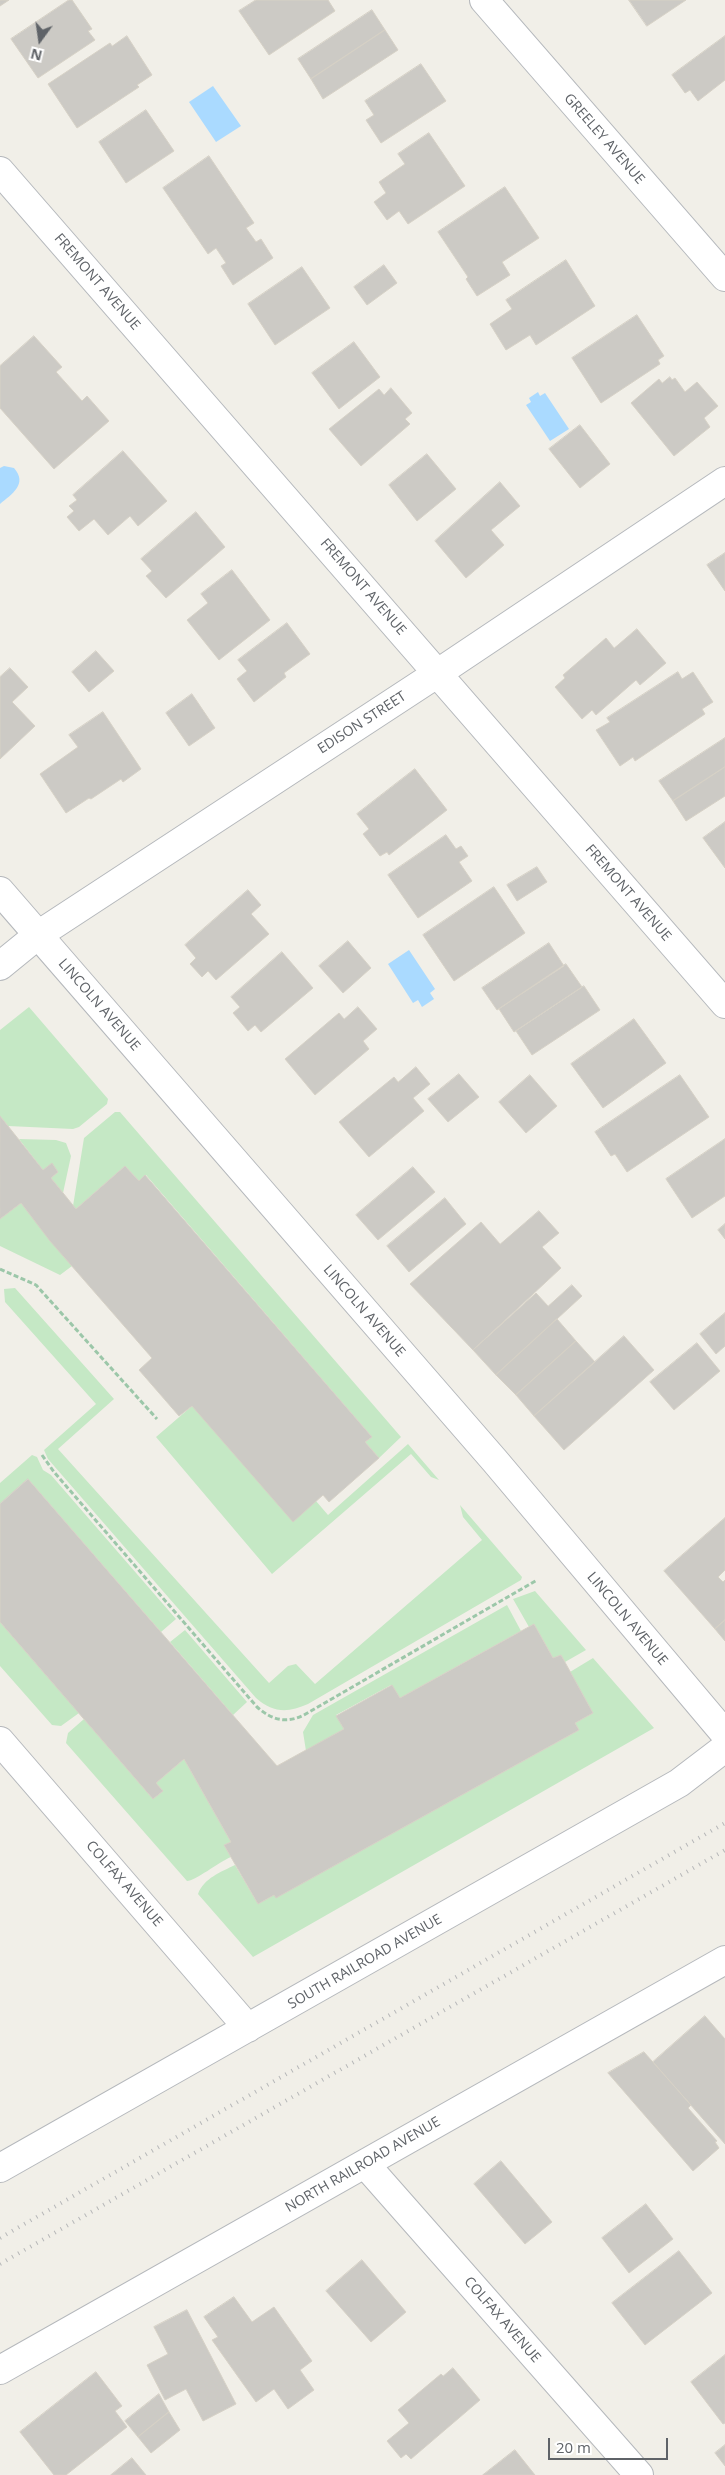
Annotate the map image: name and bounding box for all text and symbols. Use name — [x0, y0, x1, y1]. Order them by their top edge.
north arrow — [15, 15, 65, 65]
text: N — [28, 44, 44, 66]
street label: GREELEY AVENUE — [560, 90, 648, 188]
street label: FREMONT AVENUE — [50, 230, 144, 334]
street label: FREMONT AVENUE — [316, 535, 410, 639]
street label: EDISON STREET — [315, 688, 409, 758]
street label: FREMONT AVENUE — [581, 841, 675, 945]
street label: LINCOLN AVENUE — [54, 956, 144, 1054]
street label: LINCOLN AVENUE — [319, 1262, 409, 1360]
street label: LINCOLN AVENUE — [583, 1569, 671, 1669]
street label: COLFAX AVENUE — [82, 1838, 166, 1930]
street label: SOUTH RAILROAD AVENUE — [285, 1911, 445, 2013]
street label: NORTH RAILROAD AVENUE — [283, 2114, 443, 2216]
street label: COLFAX AVENUE — [460, 2274, 544, 2366]
scale bar — [550, 2428, 670, 2460]
text: 20 m — [556, 2437, 591, 2457]

